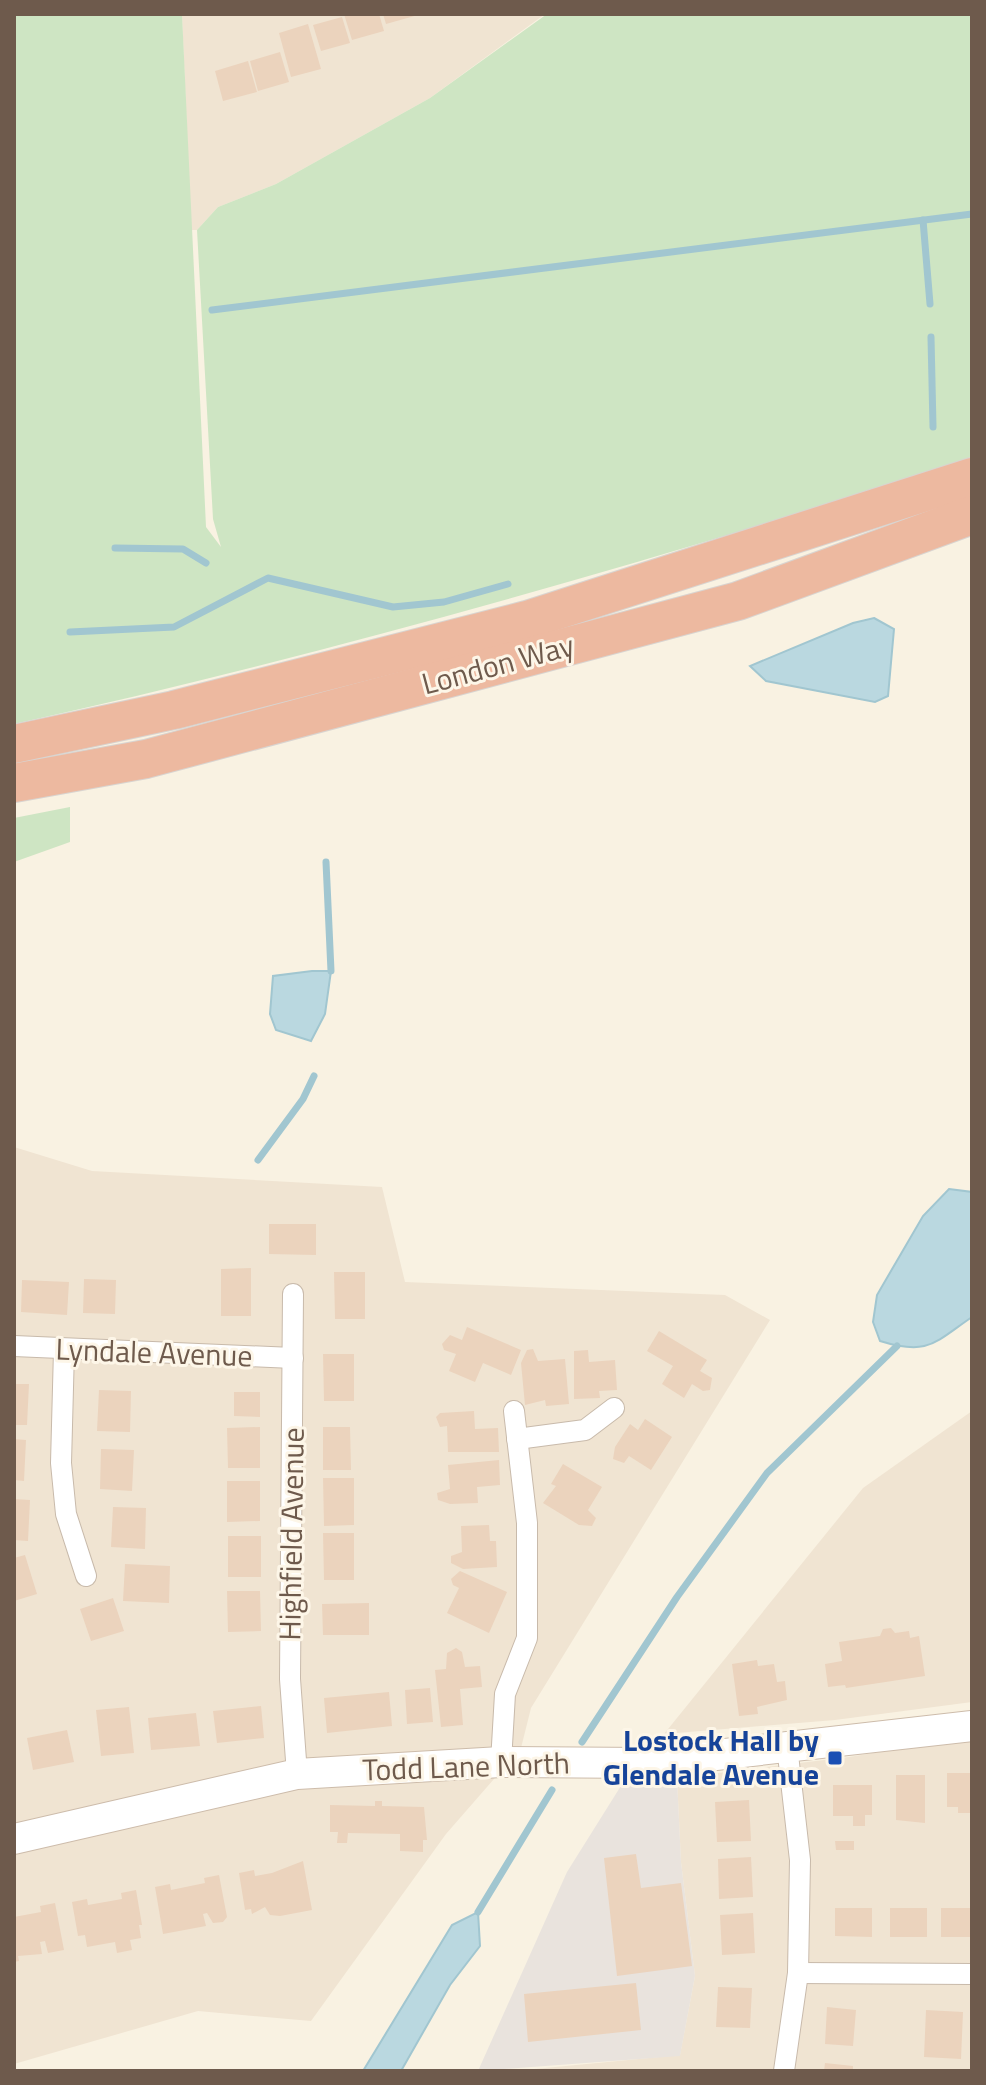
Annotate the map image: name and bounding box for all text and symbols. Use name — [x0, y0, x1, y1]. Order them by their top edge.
street label: London Way — [416, 622, 579, 706]
street label: Lyndale Avenue — [55, 1326, 253, 1378]
street label: Highfield Avenue — [266, 1427, 316, 1641]
place label: Lostock Hall by Glendale Avenue — [603, 1717, 819, 1797]
street label: Todd Lane North — [361, 1739, 570, 1793]
marker: Lostock Hall by Glendale Avenue — [826, 1749, 844, 1767]

